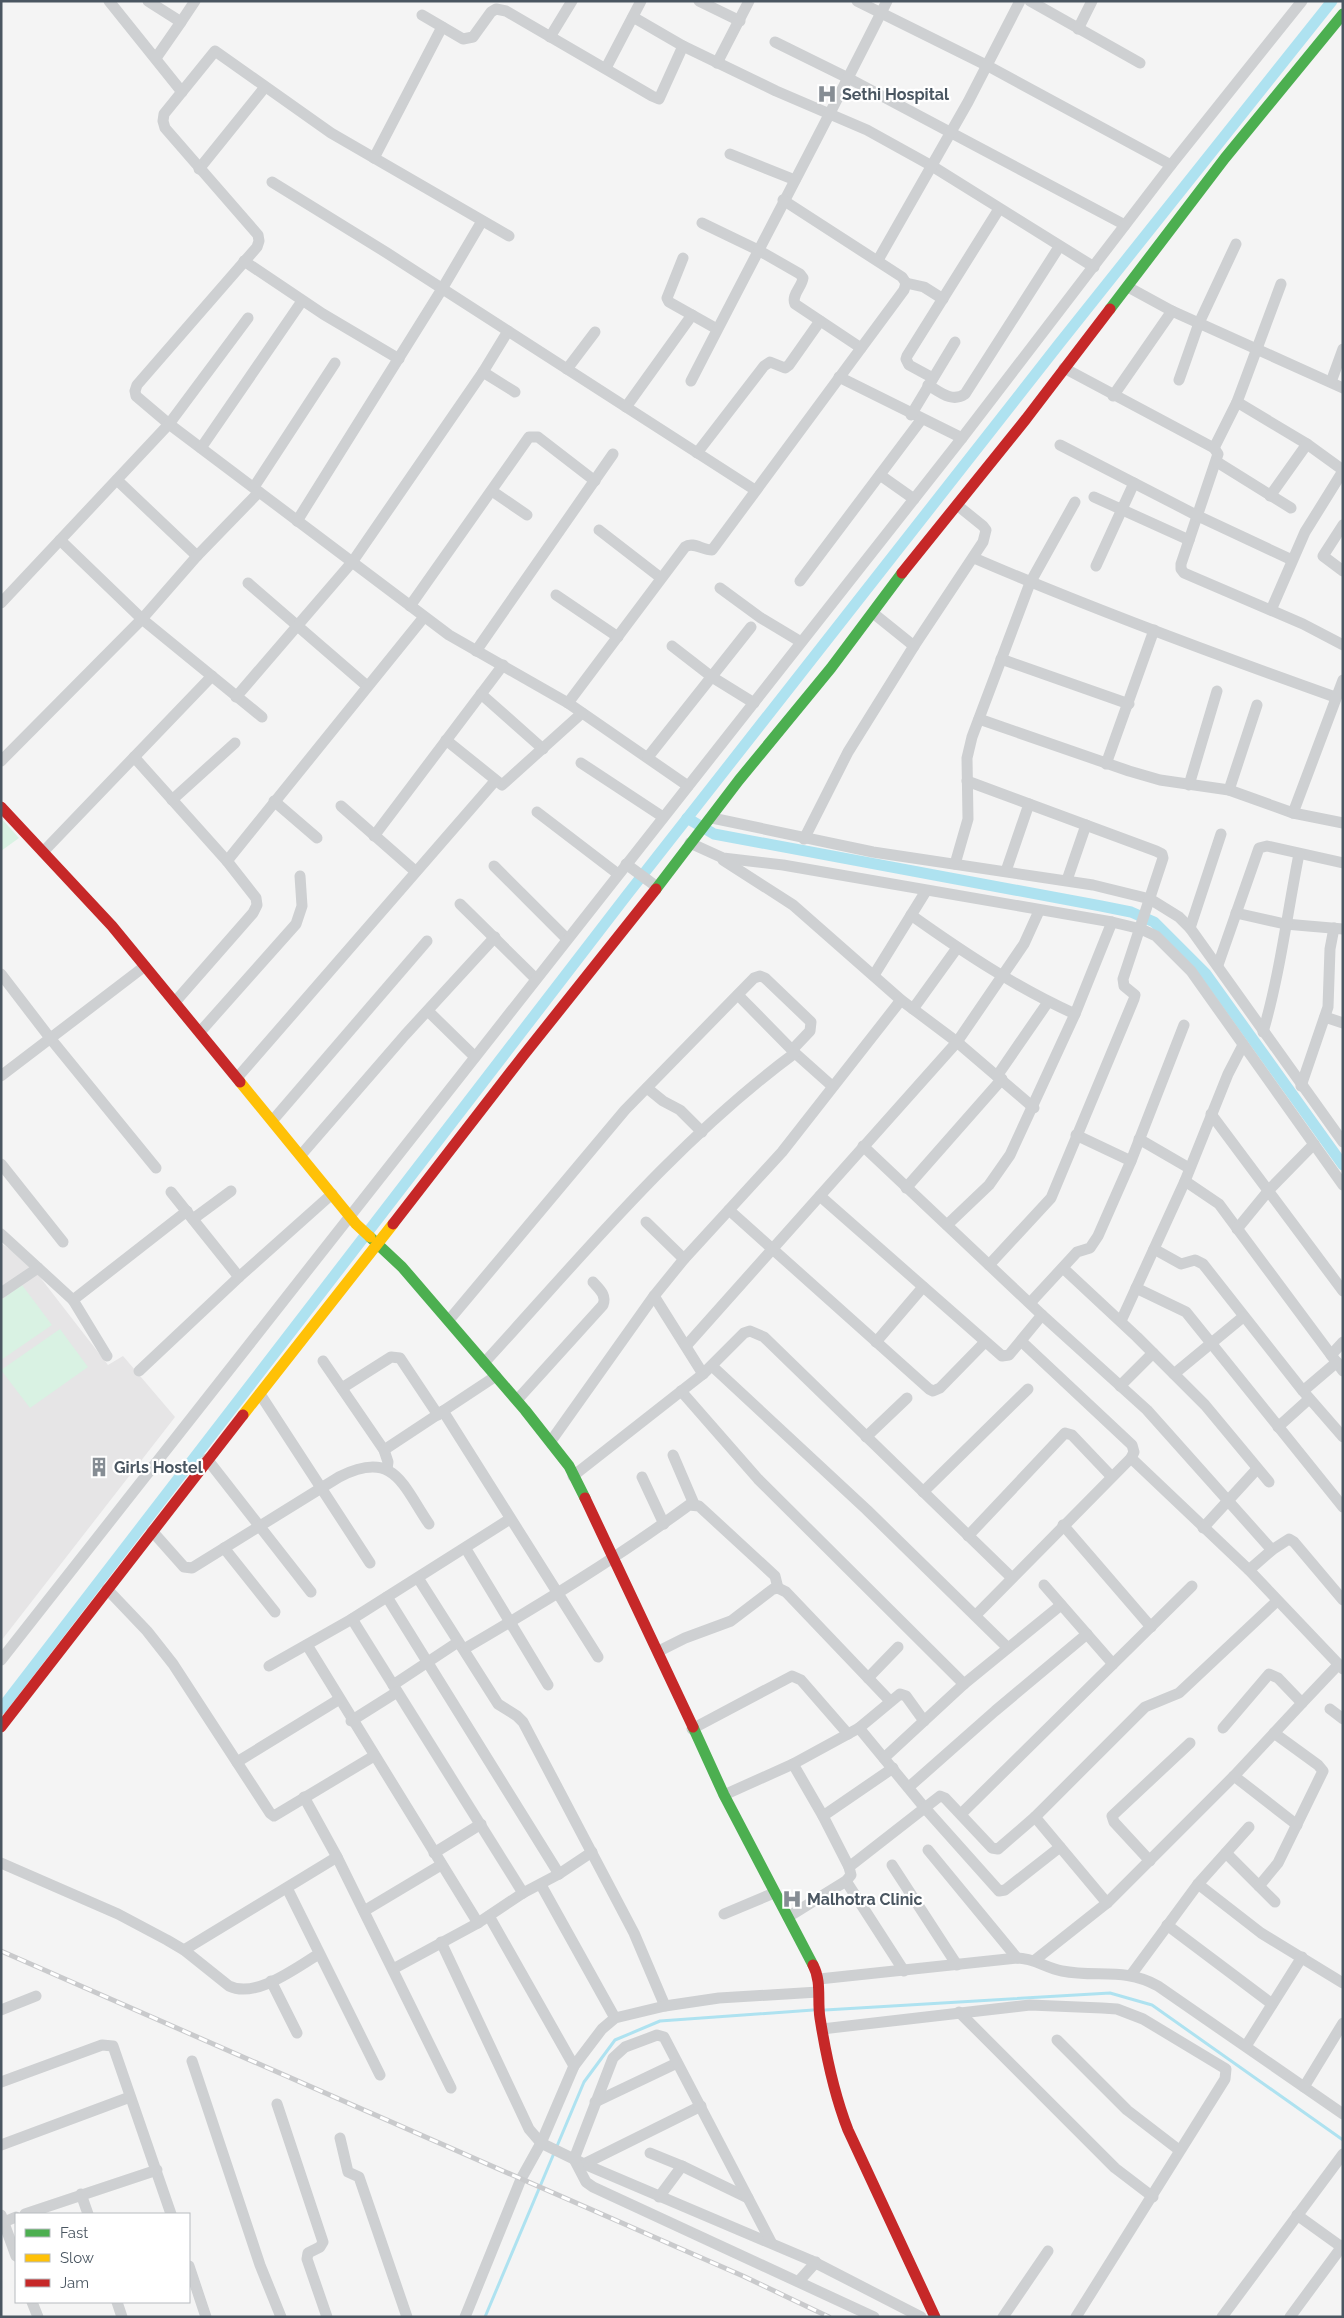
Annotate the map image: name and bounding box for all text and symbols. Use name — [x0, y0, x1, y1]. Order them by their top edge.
hospital icon: Sethi Hospital — [816, 83, 838, 105]
place label: Sethi Hospital — [842, 85, 950, 104]
building icon: Girls Hostel — [88, 1456, 110, 1478]
place label: Girls Hostel — [114, 1458, 204, 1477]
hospital icon: Malhotra Clinic — [781, 1888, 803, 1910]
place label: Malhotra Clinic — [807, 1890, 922, 1909]
legend — [15, 2213, 190, 2303]
text: Fast — [60, 2224, 88, 2242]
text: Slow — [60, 2249, 94, 2267]
text: Jam — [60, 2274, 89, 2292]

